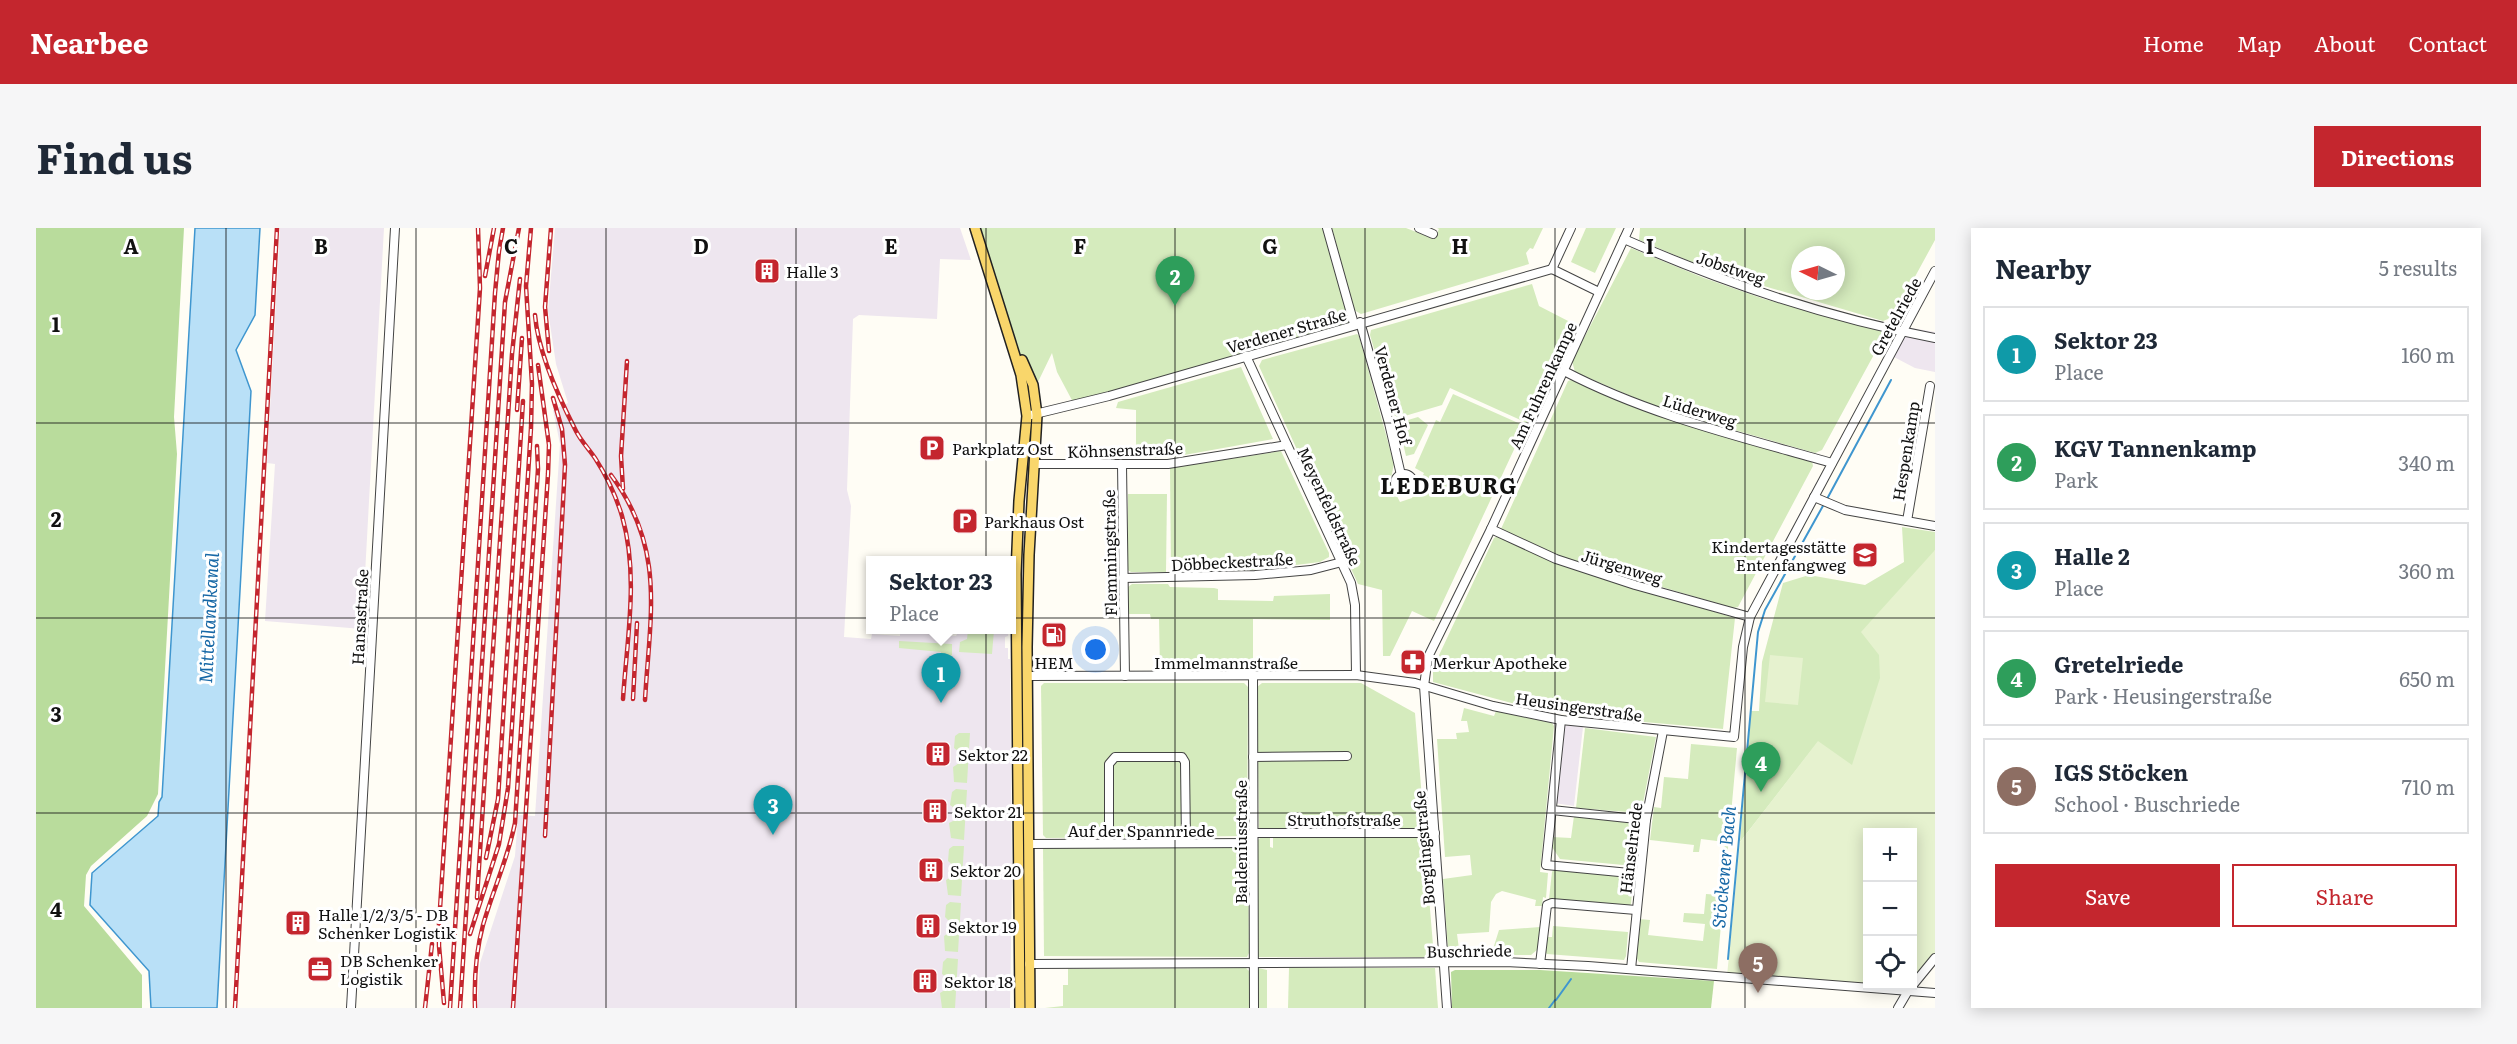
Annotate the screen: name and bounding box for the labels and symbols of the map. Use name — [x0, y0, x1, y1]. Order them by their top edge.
text: A — [123, 230, 139, 260]
text: B — [314, 230, 328, 260]
text: C — [504, 230, 518, 260]
text: D — [693, 230, 709, 260]
text: E — [884, 230, 898, 260]
text: F — [1074, 230, 1087, 260]
text: G — [1262, 230, 1278, 260]
text: H — [1452, 230, 1468, 260]
text: I — [1646, 230, 1654, 260]
street label: Jobstweg — [1694, 244, 1768, 290]
north arrow — [1791, 246, 1845, 300]
building icon: Halle 3 — [752, 256, 782, 286]
pin: 2 — [1156, 256, 1194, 306]
place label: Halle 3 — [786, 259, 839, 283]
street label: Gretelriede — [1864, 272, 1926, 360]
street label: Verdener Straße — [1223, 301, 1349, 359]
text: 1 — [52, 308, 60, 338]
street label: Am Fuhrenkampe — [1502, 317, 1582, 453]
street label: Verdener Hof — [1369, 343, 1419, 449]
street label: Lüderweg — [1660, 387, 1740, 433]
street label: Hespenkamp — [1885, 399, 1925, 503]
parking icon: Parkplatz Ost — [917, 433, 947, 463]
street label: Köhnsenstraße — [1067, 435, 1183, 463]
place label: Parkplatz Ost — [952, 436, 1054, 460]
street label: Meyenfeldstraße — [1292, 442, 1368, 570]
district label: LEDEBURG — [1380, 468, 1518, 501]
street label: Flemmingstraße — [1096, 489, 1122, 617]
text: 2 — [51, 503, 62, 533]
parking icon: Parkhaus Ost — [950, 506, 980, 536]
place label: Parkhaus Ost — [984, 509, 1085, 533]
place label: Kindertagesstätte Entenfangweg — [1711, 534, 1846, 576]
school or university icon: Kindertagesstätte Entenfangweg — [1850, 540, 1880, 570]
street label: Jürgenweg — [1578, 542, 1666, 590]
street label: Döbbeckestraße — [1170, 546, 1294, 576]
water label: Mittellandkanal — [191, 551, 225, 684]
street label: Hansastraße — [344, 568, 374, 666]
fuel station icon: HEM — [1039, 620, 1069, 650]
your location — [1081, 635, 1110, 664]
pharmacy icon: Merkur Apotheke — [1398, 647, 1428, 677]
place label: HEM — [1034, 650, 1074, 674]
street label: Immelmannstraße — [1154, 650, 1298, 674]
place label: Merkur Apotheke — [1432, 650, 1567, 674]
pin: 1 — [922, 654, 960, 703]
street label: Heusingerstraße — [1514, 685, 1644, 727]
text: 3 — [50, 698, 62, 728]
building icon: Sektor 22 — [923, 739, 953, 769]
place label: Sektor 22 — [958, 742, 1028, 766]
pin: 4 — [1742, 742, 1780, 792]
street label: Baldeniusstraße — [1228, 780, 1252, 904]
pin: 3 — [754, 786, 792, 835]
street label: Borglingstraße — [1406, 790, 1440, 906]
building icon: Sektor 21 — [920, 796, 950, 826]
place label: Sektor 21 — [954, 799, 1023, 823]
street label: Hänselriede — [1612, 801, 1648, 895]
water label: Stöckener Bach — [1704, 804, 1742, 929]
street label: Struthofstraße — [1287, 807, 1401, 831]
street label: Auf der Spannriede — [1067, 818, 1215, 842]
building icon: Sektor 20 — [916, 855, 946, 885]
place label: Sektor 20 — [950, 858, 1021, 882]
text: 4 — [50, 893, 62, 923]
place label: Halle 1/2/3/5 - DB Schenker Logistik — [318, 902, 456, 944]
building icon: Halle 1/2/3/5 - DB Schenker Logistik — [283, 908, 313, 938]
building icon: Sektor 19 — [913, 911, 943, 941]
place label: Sektor 19 — [948, 914, 1017, 938]
street label: Buschriede — [1426, 937, 1512, 963]
pin: 5 — [1738, 944, 1778, 993]
place label: DB Schenker Logistik — [340, 948, 438, 990]
office icon: DB Schenker Logistik — [305, 954, 335, 984]
building icon: Sektor 18 — [910, 966, 940, 996]
place label: Sektor 18 — [944, 969, 1013, 993]

